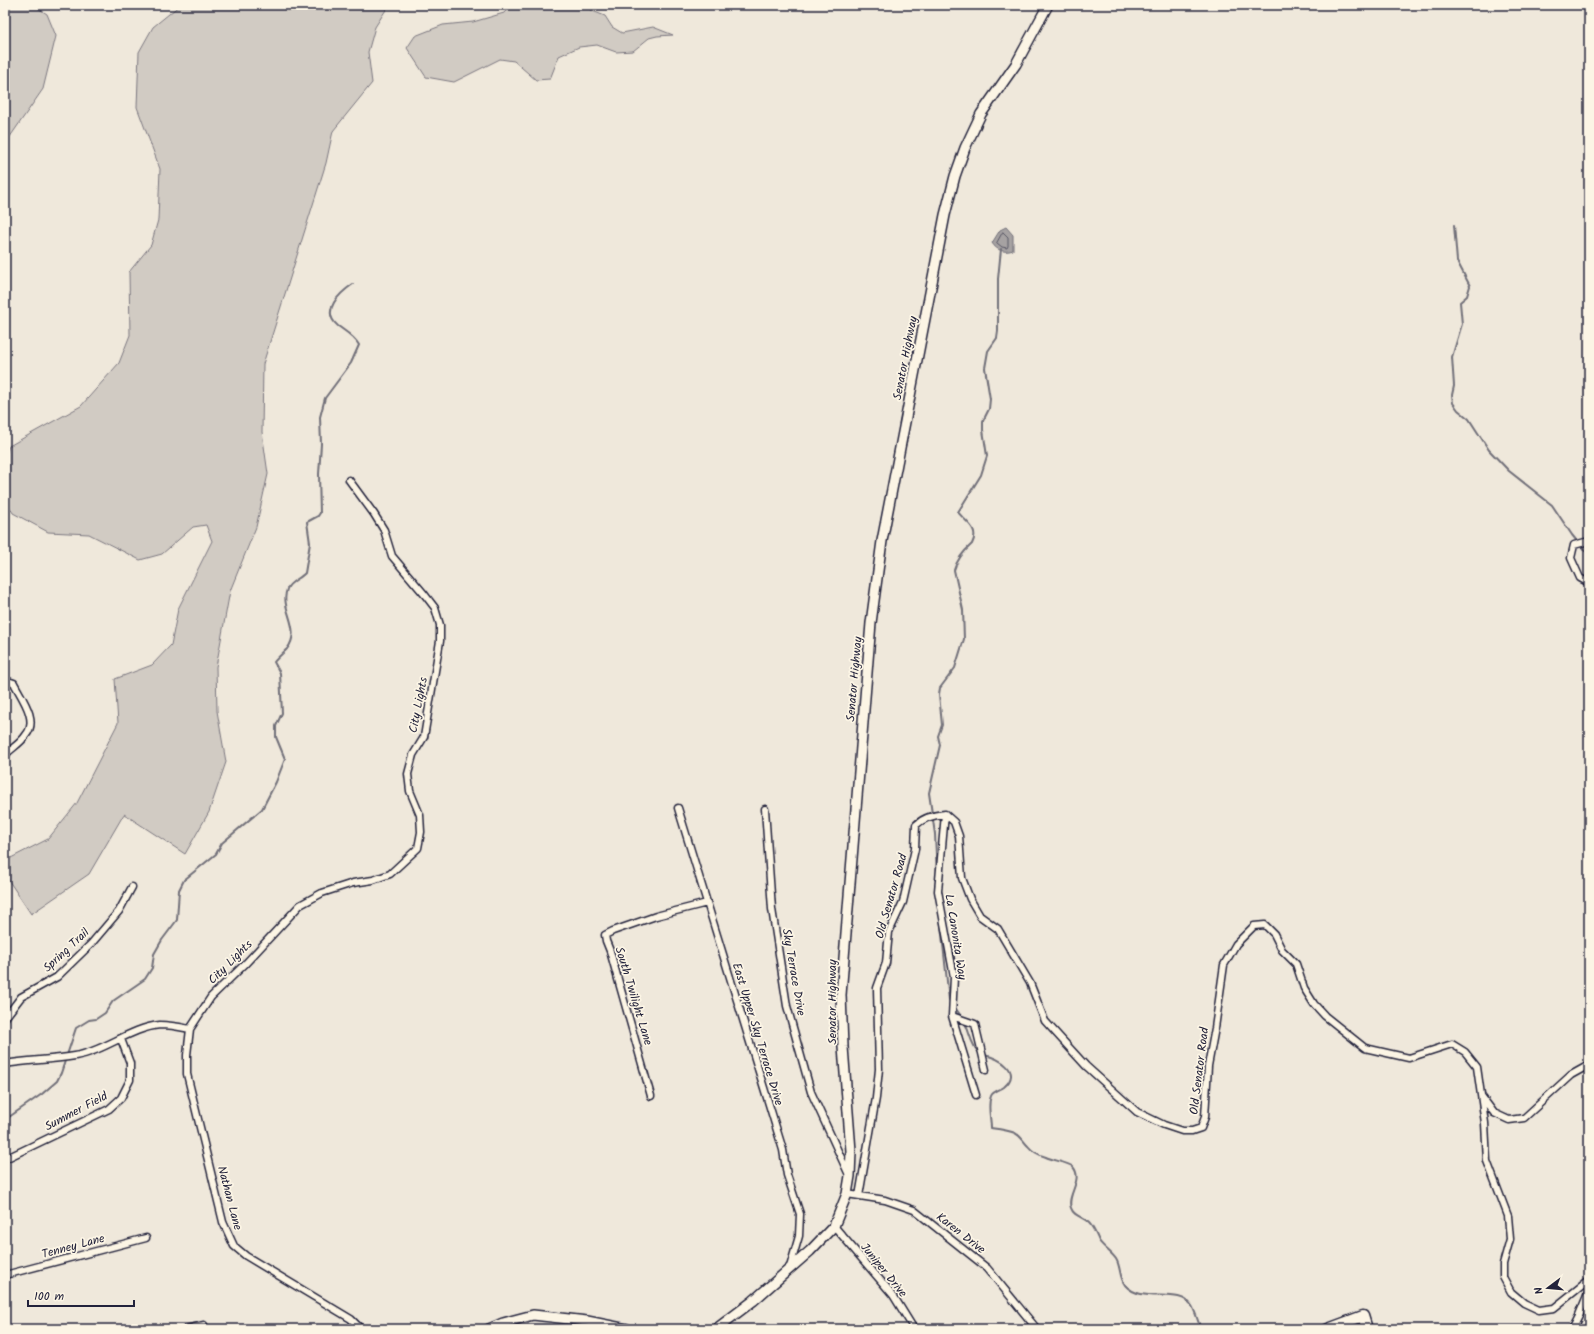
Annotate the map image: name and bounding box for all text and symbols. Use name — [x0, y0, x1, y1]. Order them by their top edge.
street label: Senator Highway — [888, 314, 923, 402]
street label: Senator Highway — [841, 636, 868, 722]
street label: City Lights — [404, 676, 433, 735]
street label: Old Senator Road — [870, 850, 913, 941]
street label: La Canonita Way — [939, 893, 972, 982]
street label: Spring Trail — [39, 924, 94, 977]
street label: Sky Terrace Drive — [776, 927, 811, 1018]
street label: City Lights — [204, 936, 257, 989]
street label: South Twilight Lane — [609, 945, 658, 1048]
street label: Senator Highway — [823, 959, 842, 1045]
street label: East Upper Sky Terrace Drive — [727, 960, 788, 1108]
street label: Old Senator Road — [1185, 1025, 1214, 1116]
street label: Summer Field — [41, 1086, 112, 1136]
street label: Nathan Lane — [212, 1164, 247, 1233]
street label: Karen Drive — [932, 1208, 990, 1259]
street label: Tenney Lane — [40, 1229, 107, 1264]
street label: Juniper Drive — [856, 1239, 912, 1302]
north arrow — [1528, 1268, 1568, 1308]
scale bar — [28, 1282, 134, 1308]
text: N — [1530, 1285, 1549, 1296]
text: 100 m — [34, 1287, 65, 1306]

